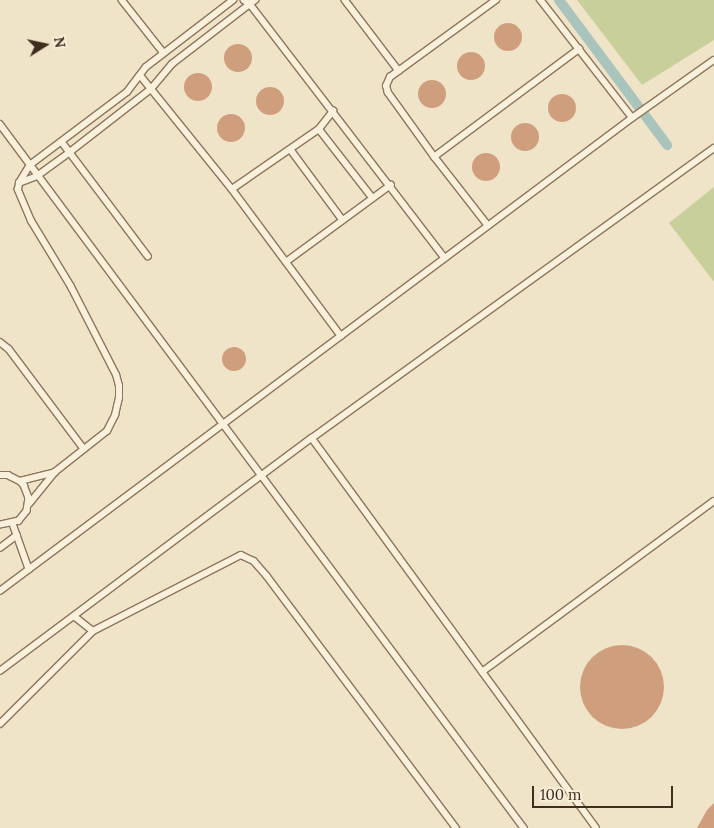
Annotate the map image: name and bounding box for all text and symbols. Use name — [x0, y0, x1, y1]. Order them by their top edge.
north arrow — [20, 20, 70, 70]
text: N — [50, 35, 70, 49]
scale bar — [534, 776, 675, 808]
text: 100 m — [540, 785, 581, 804]

